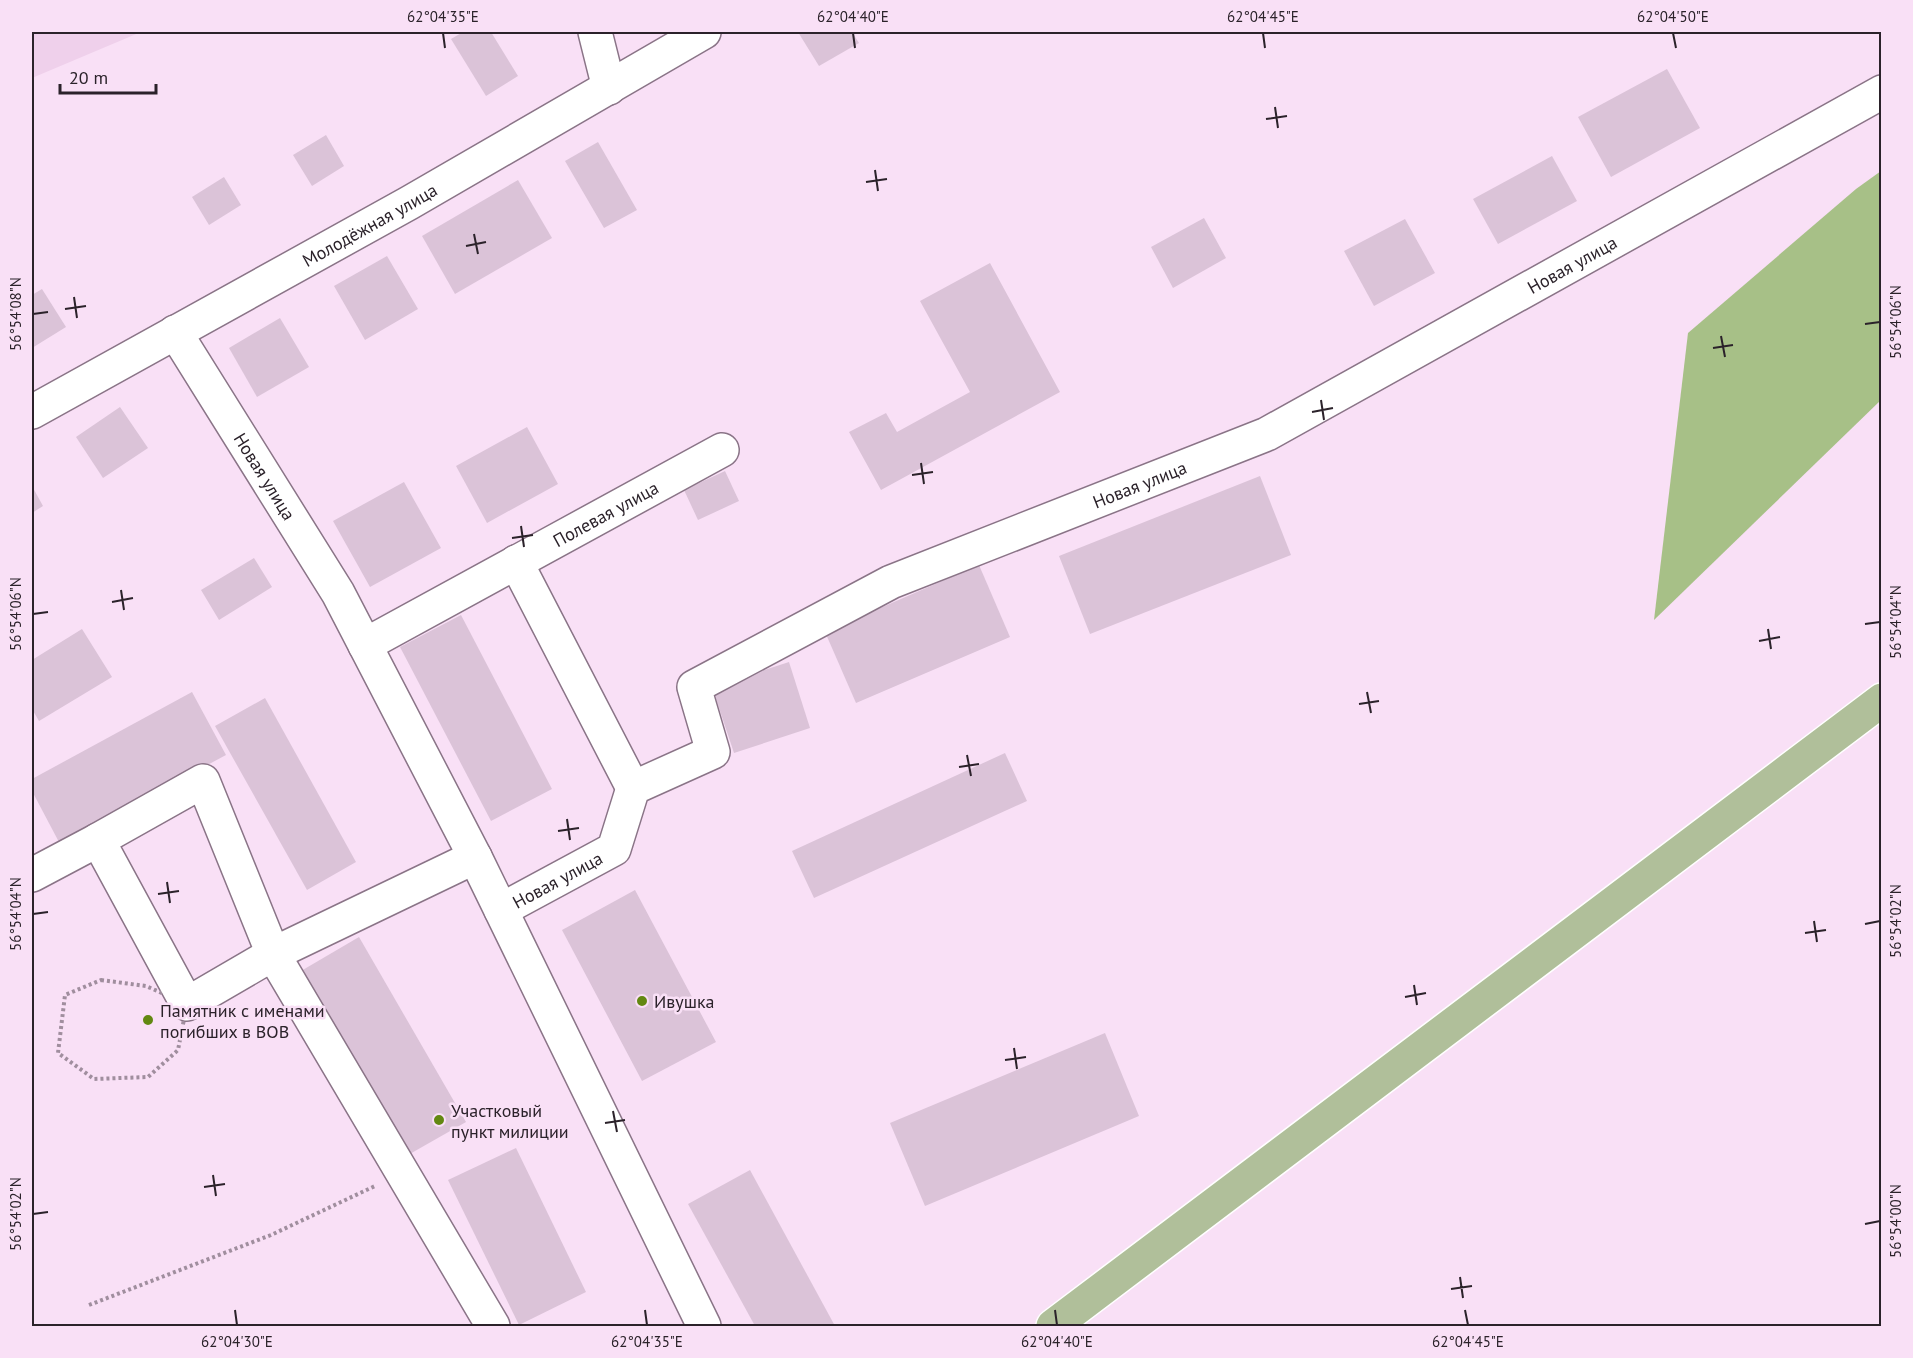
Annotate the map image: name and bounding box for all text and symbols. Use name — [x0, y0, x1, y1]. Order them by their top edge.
text: 62°04'35"E — [407, 7, 479, 26]
text: 62°04'40"E — [817, 7, 889, 26]
text: 62°04'45"E — [1227, 7, 1299, 26]
text: 62°04'50"E — [1637, 7, 1709, 26]
scale bar — [60, 57, 156, 95]
text: 20 m — [69, 66, 108, 89]
street label: Молодёжная улица — [298, 178, 441, 272]
street label: Новая улица — [1523, 230, 1621, 299]
text: 56°54'08"N — [6, 277, 25, 351]
text: 56°54'06"N — [1886, 285, 1905, 359]
street label: Новая улица — [229, 428, 301, 524]
street label: Новая улица — [1089, 455, 1190, 513]
street label: Полевая улица — [549, 476, 662, 552]
text: 56°54'06"N — [6, 577, 25, 651]
text: 56°54'04"N — [1886, 585, 1905, 659]
street label: Новая улица — [508, 846, 606, 913]
text: 56°54'04"N — [6, 877, 25, 951]
text: 56°54'02"N — [1886, 884, 1905, 958]
place label: Ивушка — [654, 990, 714, 1013]
marker: Ивушка — [635, 994, 649, 1008]
place label: Памятник с именами погибших в ВОВ — [160, 999, 325, 1043]
marker: Памятник с именами погибших в ВОВ — [141, 1013, 155, 1027]
place label: Участковый пункт милиции — [451, 1099, 569, 1143]
marker: Участковый пункт милиции — [432, 1113, 446, 1127]
text: 56°54'02"N — [6, 1177, 25, 1251]
text: 56°54'00"N — [1886, 1184, 1905, 1258]
text: 62°04'30"E — [201, 1332, 273, 1351]
text: 62°04'35"E — [611, 1332, 683, 1351]
text: 62°04'40"E — [1021, 1332, 1093, 1351]
text: 62°04'45"E — [1432, 1332, 1504, 1351]

